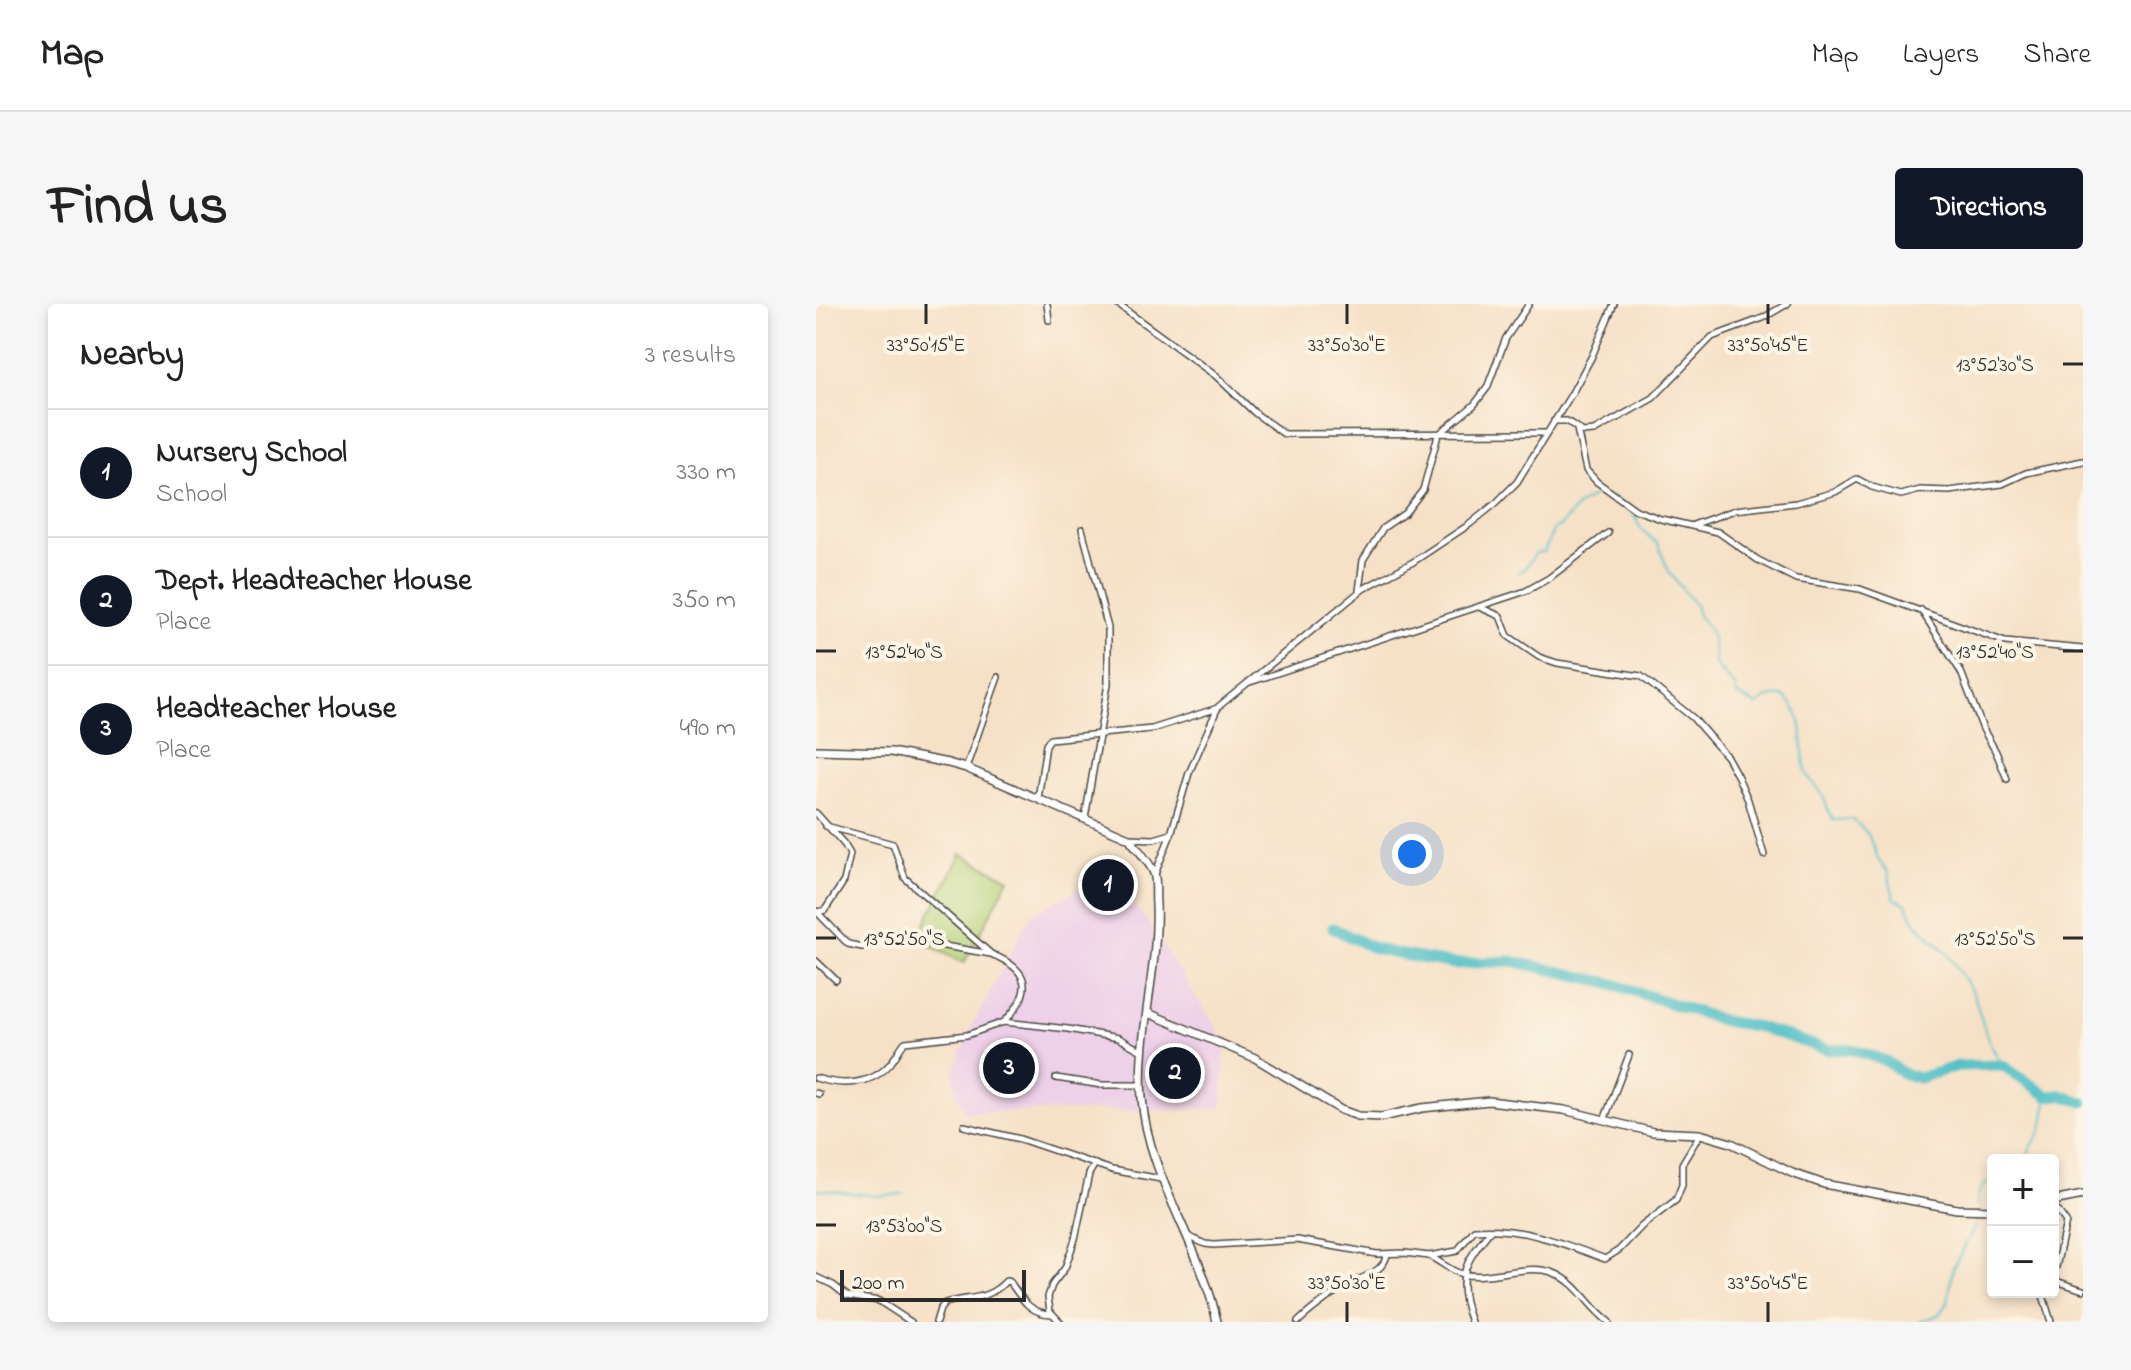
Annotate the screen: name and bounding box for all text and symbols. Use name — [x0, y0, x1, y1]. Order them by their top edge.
text: Map — [40, 27, 104, 83]
text: Map — [1811, 35, 1859, 76]
text: Layers — [1903, 35, 1979, 76]
text: Share — [2023, 35, 2091, 76]
text: Find us — [48, 168, 228, 249]
button: Directions — [1895, 168, 2083, 249]
text: Nearby — [80, 331, 184, 381]
text: 33°50'15"E — [887, 332, 965, 361]
text: 33°50'30"E — [1308, 332, 1386, 361]
text: 33°50'45"E — [1728, 332, 1808, 361]
text: 3 results — [645, 337, 736, 375]
text: 13°52'30"S — [1956, 352, 2034, 381]
text: Nursery School — [156, 432, 347, 476]
text: 1 — [102, 454, 110, 492]
text: 330 m — [677, 454, 736, 492]
text: School — [156, 476, 227, 514]
text: Dept. Headteacher House — [156, 560, 472, 604]
text: 2 — [100, 582, 112, 620]
text: 350 m — [672, 582, 736, 620]
text: Place — [156, 604, 211, 642]
text: 13°52'40"S — [865, 639, 943, 668]
text: 13°52'40"S — [1956, 639, 2034, 668]
text: Headteacher House — [156, 688, 396, 732]
text: 3 — [101, 710, 111, 748]
text: 490 m — [680, 710, 736, 748]
text: Place — [156, 732, 211, 770]
your location — [1392, 834, 1432, 874]
pin: 1 — [1082, 855, 1134, 915]
text: 13°52'50"S — [863, 926, 945, 955]
text: 13°52'50"S — [1954, 926, 2036, 955]
pin: 3 — [983, 1038, 1035, 1098]
pin: 2 — [1149, 1043, 1201, 1103]
map controls — [1987, 1154, 2059, 1298]
button: + — [1987, 1154, 2059, 1226]
text: 13°53'00"S — [866, 1213, 942, 1242]
button: − — [1987, 1226, 2059, 1298]
scale bar — [840, 1266, 1026, 1302]
text: 200 m — [852, 1268, 905, 1300]
text: 33°50'30"E — [1308, 1270, 1386, 1299]
text: 33°50'45"E — [1728, 1270, 1808, 1299]

